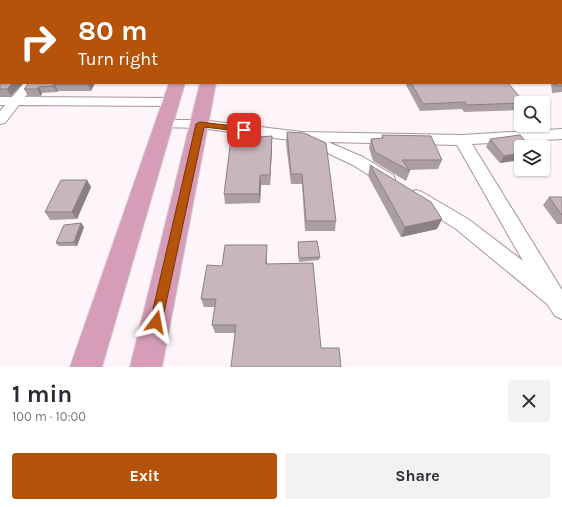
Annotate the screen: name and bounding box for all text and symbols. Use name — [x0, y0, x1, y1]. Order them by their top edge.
text: 80 m — [78, 14, 147, 47]
icon: right — [12, 16, 64, 68]
text: Turn right — [78, 48, 158, 70]
map controls — [514, 96, 550, 176]
button: search — [514, 96, 550, 132]
pin — [227, 113, 261, 147]
icon: arrive — [233, 119, 255, 141]
button: layers — [514, 140, 550, 176]
position arrow — [135, 301, 177, 343]
text: 1 min — [12, 380, 72, 408]
button: close — [508, 380, 550, 422]
text: 100 m · 10:00 — [12, 409, 86, 424]
button: Exit — [12, 453, 277, 499]
button: Share — [285, 453, 550, 499]

